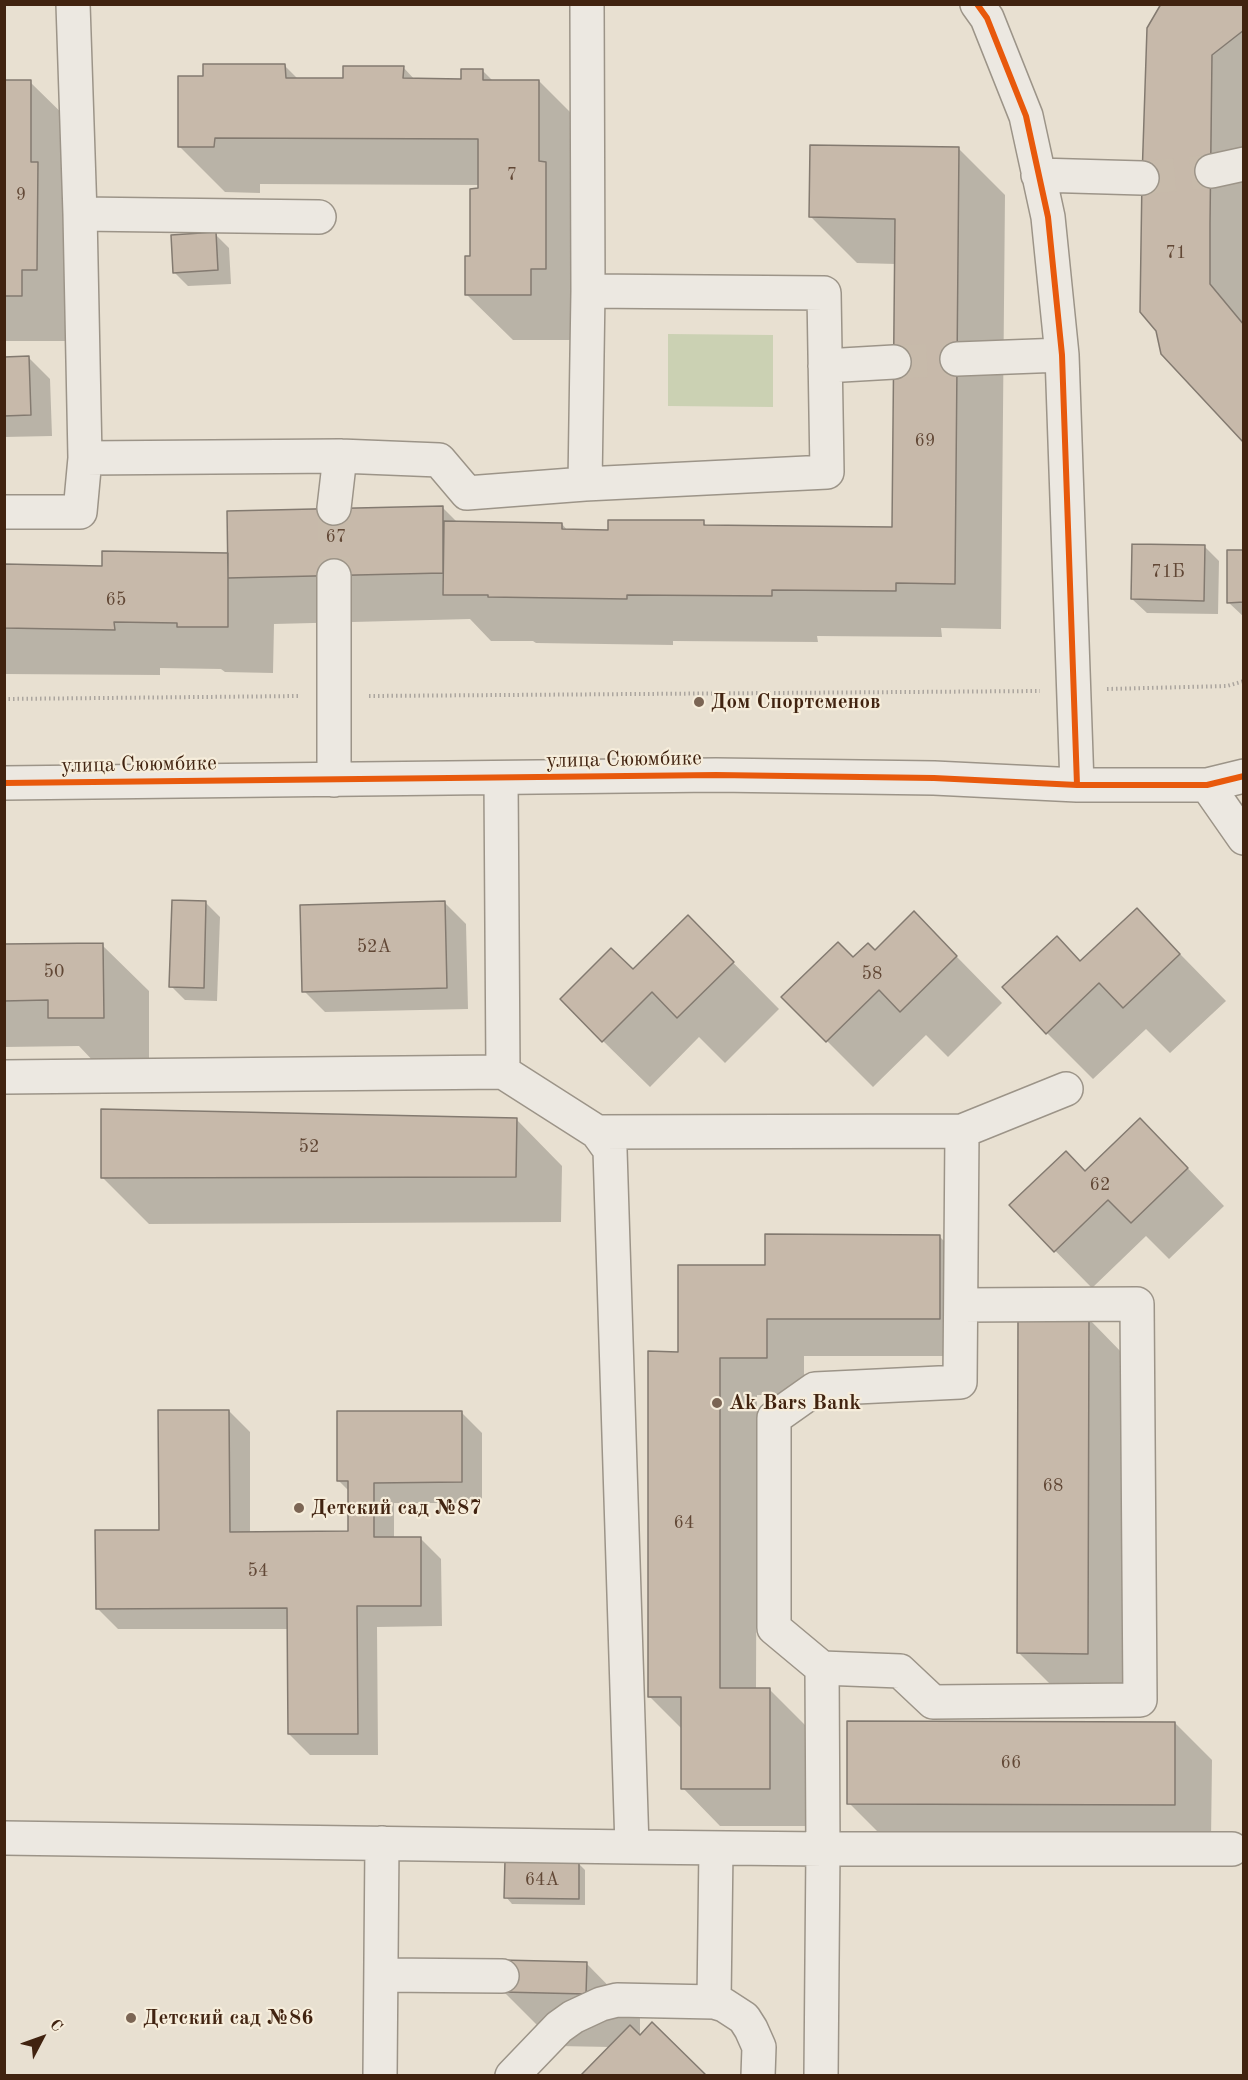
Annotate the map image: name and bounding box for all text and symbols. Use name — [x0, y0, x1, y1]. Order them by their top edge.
house number: 7 — [507, 164, 517, 186]
house number: 9 — [16, 184, 26, 206]
house number: 71 — [1166, 242, 1186, 264]
house number: 69 — [915, 430, 935, 452]
house number: 67 — [326, 526, 346, 548]
house number: 71Б — [1151, 561, 1185, 583]
house number: 65 — [106, 589, 126, 611]
place label: Дом Спортсменов — [711, 689, 881, 715]
marker: Дом Спортсменов — [692, 695, 706, 709]
street label: улица Сююмбике — [546, 746, 702, 774]
street label: улица Сююмбике — [61, 751, 217, 779]
house number: 52А — [357, 936, 391, 958]
house number: 50 — [44, 961, 64, 983]
house number: 58 — [862, 963, 882, 985]
house number: 52 — [299, 1136, 319, 1158]
house number: 62 — [1090, 1174, 1110, 1196]
place label: Ak Bars Bank — [729, 1390, 861, 1416]
marker: Ak Bars Bank — [710, 1396, 724, 1410]
house number: 68 — [1043, 1475, 1063, 1497]
place label: Детский сад №87 — [311, 1495, 481, 1521]
marker: Детский сад №87 — [292, 1501, 306, 1515]
house number: 64 — [674, 1512, 694, 1534]
house number: 54 — [248, 1560, 268, 1582]
house number: 66 — [1001, 1752, 1021, 1774]
house number: 64А — [525, 1869, 559, 1891]
place label: Детский сад №86 — [143, 2005, 313, 2031]
north arrow — [12, 2008, 72, 2068]
marker: Детский сад №86 — [124, 2011, 138, 2025]
text: С — [46, 2017, 65, 2035]

